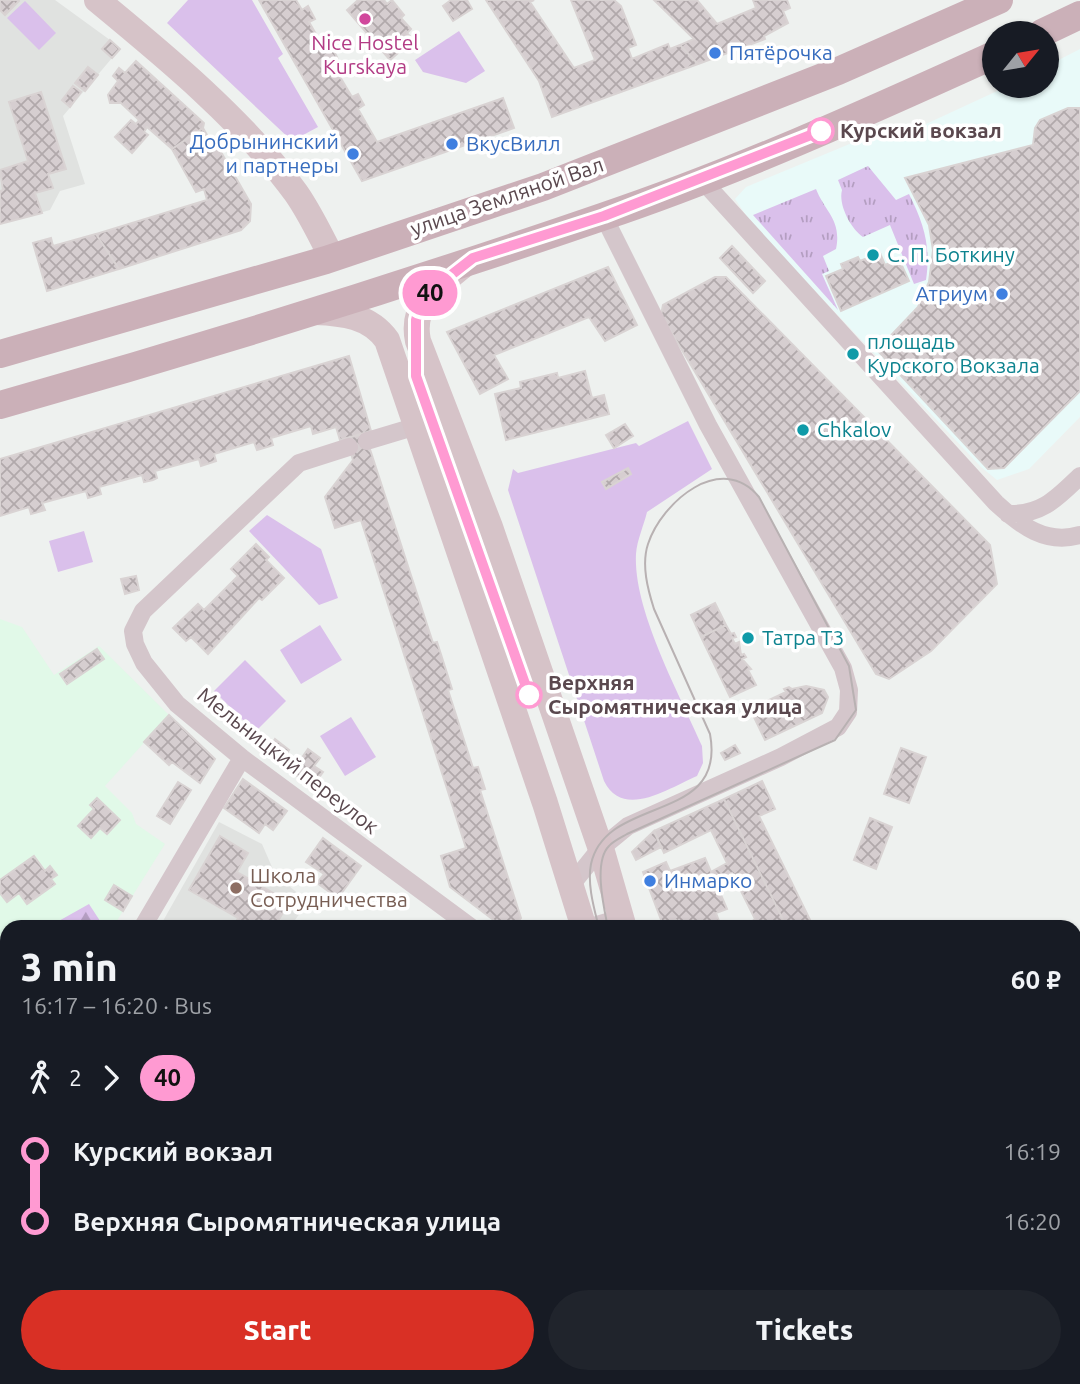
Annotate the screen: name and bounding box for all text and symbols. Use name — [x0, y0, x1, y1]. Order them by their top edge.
marker: Nice Hostel Kurskaya — [357, 11, 373, 27]
north arrow — [982, 21, 1059, 98]
map controls — [982, 21, 1059, 98]
place label: Nice Hostel Kurskaya — [311, 30, 419, 78]
place label: Пятёрочка — [729, 40, 833, 64]
marker: Пятёрочка — [707, 45, 723, 61]
marker: Курский вокзал — [808, 118, 834, 144]
place label: Курский вокзал — [840, 118, 1002, 142]
place label: Добрынинский и партнеры — [189, 129, 339, 177]
place label: ВкусВилл — [466, 131, 560, 155]
marker: ВкусВилл — [444, 136, 460, 152]
marker: Добрынинский и партнеры — [345, 146, 361, 162]
street label: улица Земляной Вал — [407, 152, 606, 240]
place label: С. П. Боткину — [887, 242, 1015, 266]
marker: С. П. Боткину — [865, 247, 881, 263]
line badge: 40 — [398, 270, 462, 316]
text: 40 — [416, 279, 444, 306]
place label: Атриум — [915, 281, 988, 305]
marker: Атриум — [994, 286, 1010, 302]
place label: площадь Курского Вокзала — [867, 329, 1040, 377]
marker: площадь Курского Вокзала — [845, 346, 861, 362]
place label: Chkalov — [817, 417, 891, 441]
marker: Chkalov — [795, 422, 811, 438]
place label: Татра T3 — [762, 625, 844, 649]
marker: Татра T3 — [740, 630, 756, 646]
place label: Верхняя Сыромятническая улица — [548, 670, 802, 718]
street label: Мельницкий переулок — [193, 682, 384, 838]
marker: Верхняя Сыромятническая улица — [516, 682, 542, 708]
place label: Школа Сотрудничества — [250, 863, 408, 911]
place label: Инмарко — [664, 868, 752, 892]
marker: Инмарко — [642, 873, 658, 889]
marker: Школа Сотрудничества — [228, 880, 244, 896]
text: 3 min — [21, 946, 118, 988]
text: 60 ₽ — [1011, 965, 1061, 994]
text: 16:17 – 16:20 · Bus — [21, 993, 212, 1018]
icon: walk — [21, 1059, 59, 1097]
icon: forward — [92, 1059, 130, 1097]
text: 40 — [154, 1064, 181, 1091]
text: 2 — [69, 1065, 82, 1090]
text: Курский вокзал — [73, 1137, 273, 1166]
text: 16:19 — [1003, 1139, 1061, 1164]
text: Верхняя Сыромятническая улица — [73, 1207, 501, 1236]
text: 16:20 — [1003, 1209, 1061, 1234]
button: Start — [21, 1290, 534, 1370]
button: Tickets — [548, 1290, 1061, 1370]

